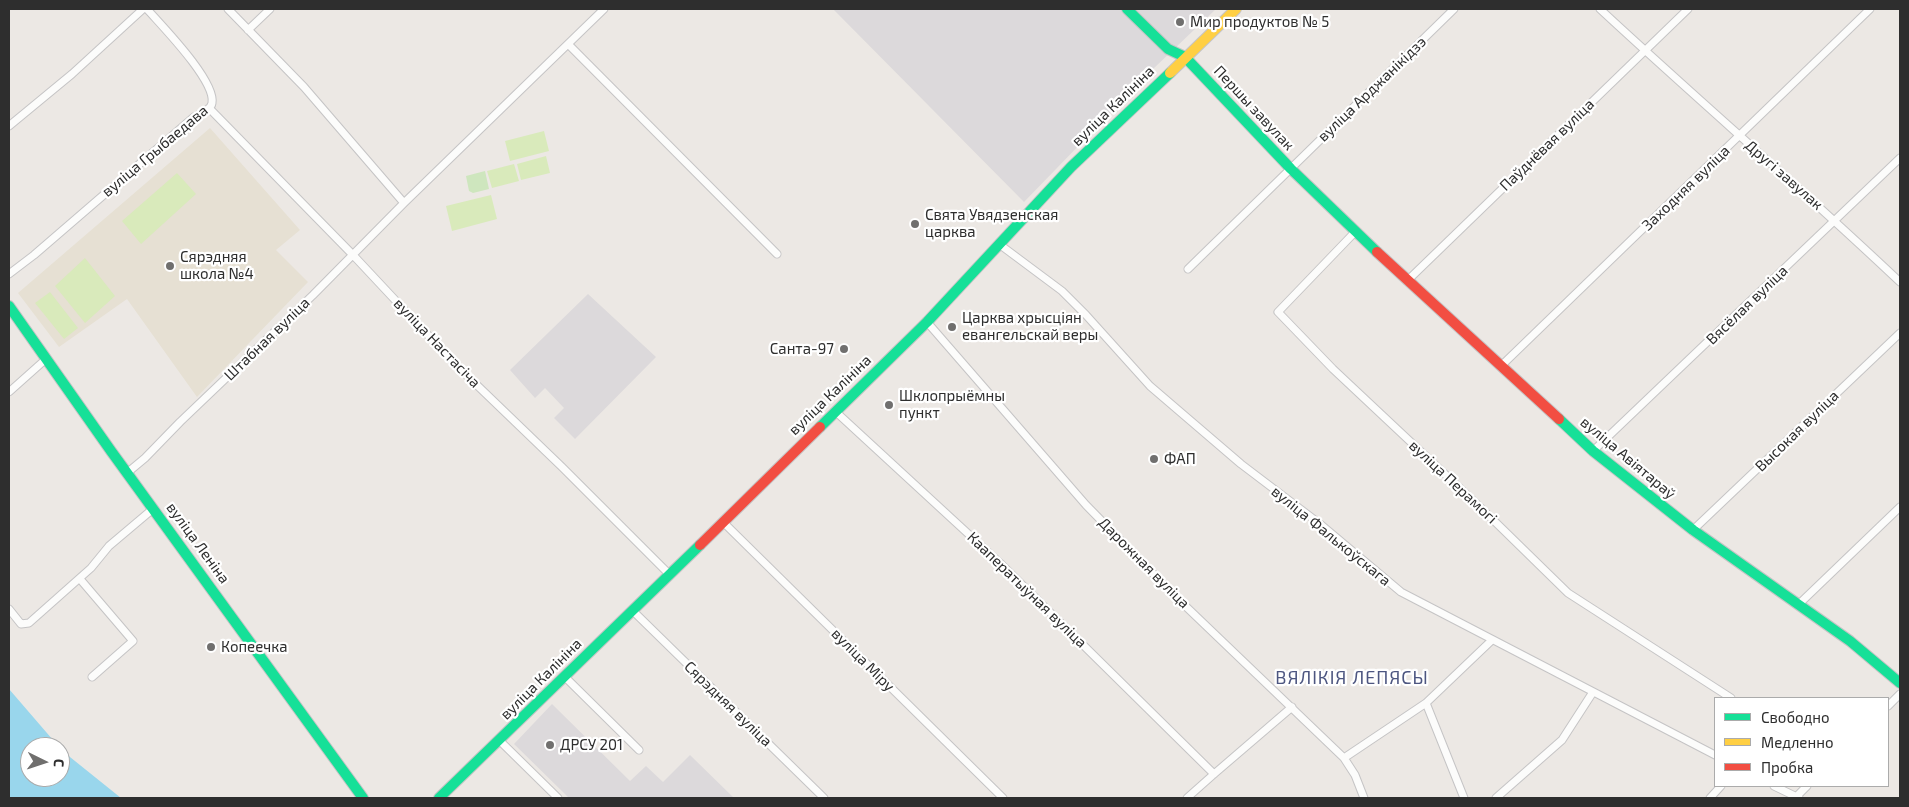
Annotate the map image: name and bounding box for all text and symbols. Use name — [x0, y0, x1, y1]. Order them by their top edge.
place label: Мир продуктов № 5 — [1190, 13, 1329, 31]
marker: Мир продуктов № 5 — [1174, 16, 1186, 28]
street label: вуліца Арджанікідзэ — [1314, 33, 1430, 145]
street label: вуліца Калініна — [1068, 62, 1158, 150]
street label: Першы завулак — [1210, 62, 1298, 154]
street label: Паўднёвая вуліца — [1496, 95, 1598, 195]
street label: вуліца Грыбаедава — [98, 101, 212, 201]
street label: Другі завулак — [1741, 136, 1827, 214]
street label: Заходняя вуліца — [1638, 142, 1734, 234]
place label: Свята Увядзенская царква — [925, 206, 1058, 241]
marker: Свята Увядзенская царква — [909, 218, 921, 230]
place label: Сярэдняя школа №4 — [180, 248, 254, 283]
marker: Сярэдняя школа №4 — [164, 260, 176, 272]
street label: Вясёлая вуліца — [1703, 262, 1791, 348]
street label: Штабная вуліца — [221, 294, 313, 384]
street label: вуліца Настасіча — [390, 295, 484, 391]
place label: Царква хрысціян евангельскай веры — [962, 309, 1098, 344]
marker: Царква хрысціян евангельскай веры — [946, 321, 958, 333]
place label: Санта-97 — [770, 340, 834, 358]
marker: Санта-97 — [838, 343, 850, 355]
street label: вуліца Калініна — [785, 351, 875, 439]
place label: Шклопрыёмны пункт — [899, 387, 1005, 422]
street label: Высокая вуліца — [1752, 387, 1842, 475]
marker: Шклопрыёмны пункт — [883, 399, 895, 411]
street label: вуліца Авіятараў — [1577, 413, 1679, 503]
street label: вуліца Перамогі — [1405, 437, 1501, 527]
place label: ФАП — [1164, 450, 1196, 468]
marker: ФАП — [1148, 453, 1160, 465]
street label: вуліца Фалькоўскага — [1268, 482, 1394, 590]
street label: вуліца Леніна — [163, 499, 233, 587]
street label: Дарожная вуліца — [1095, 514, 1193, 612]
street label: Кааператыўная вуліца — [964, 528, 1090, 652]
street label: вуліца Міру — [828, 625, 898, 695]
street label: вуліца Калініна — [497, 635, 585, 723]
place label: Копеечка — [221, 638, 288, 656]
marker: Копеечка — [205, 641, 217, 653]
street label: Сярэдняя вуліца — [680, 658, 776, 750]
district label: ВЯЛІКІЯ ЛЕПЯСЫ — [1273, 667, 1431, 689]
legend — [1714, 697, 1889, 787]
text: Свободно — [1761, 708, 1830, 726]
text: Медленно — [1761, 733, 1834, 751]
place label: ДРСУ 201 — [560, 736, 623, 754]
north arrow — [20, 737, 70, 787]
marker: ДРСУ 201 — [544, 739, 556, 751]
text: С — [51, 758, 68, 768]
text: Пробка — [1761, 758, 1813, 776]

